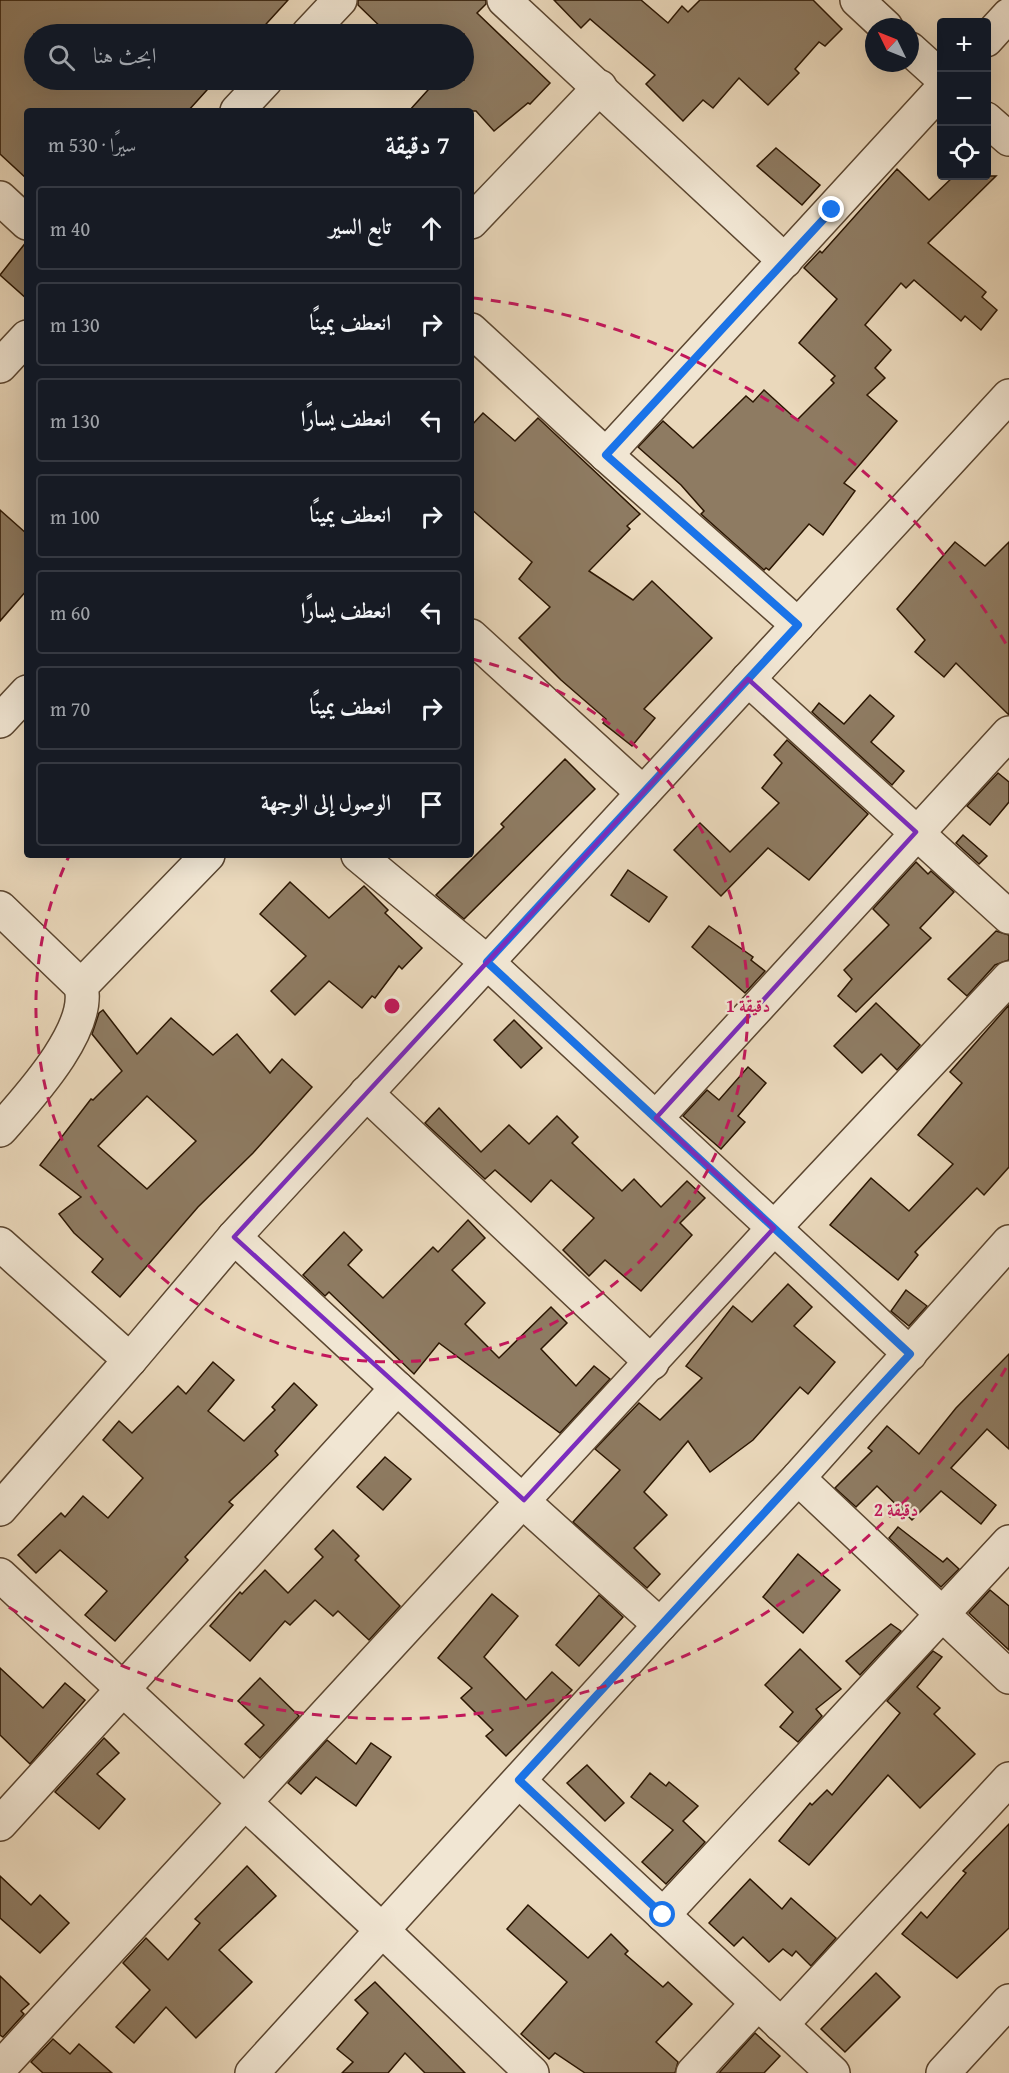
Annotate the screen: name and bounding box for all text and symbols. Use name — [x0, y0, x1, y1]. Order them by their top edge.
north arrow — [865, 18, 919, 72]
map controls — [937, 18, 991, 180]
button: + — [937, 18, 991, 72]
search box — [24, 24, 474, 90]
text: ابحث هنا — [93, 39, 157, 71]
icon: search — [45, 41, 78, 74]
button: − — [937, 72, 991, 126]
text: 7 دقيقة — [385, 125, 450, 164]
button: locate — [937, 126, 991, 180]
text: سيرًا · 530 m — [48, 130, 136, 159]
route end — [818, 196, 844, 222]
text: تابع السير — [329, 210, 391, 242]
icon: ahead — [415, 212, 448, 245]
text: 40 m — [50, 214, 90, 243]
text: انعطف يمينًا — [310, 306, 391, 338]
icon: right — [415, 308, 448, 341]
text: 130 m — [50, 310, 100, 339]
text: انعطف يسارًا — [301, 402, 391, 434]
icon: left — [415, 404, 448, 437]
text: 130 m — [50, 406, 100, 435]
text: انعطف يمينًا — [310, 498, 391, 530]
icon: right — [415, 500, 448, 533]
text: 100 m — [50, 502, 100, 531]
text: انعطف يسارًا — [301, 594, 391, 626]
icon: left — [415, 596, 448, 629]
text: 60 m — [50, 598, 90, 627]
text: انعطف يمينًا — [310, 690, 391, 722]
icon: right — [415, 692, 448, 725]
text: 70 m — [50, 694, 90, 723]
text: الوصول إلى الوجهة — [261, 786, 391, 818]
icon: arrive — [415, 788, 448, 821]
text: 1 دقيقة — [726, 992, 770, 1019]
centre of rings — [382, 996, 402, 1016]
text: 2 دقيقة — [874, 1496, 918, 1523]
route start — [649, 1901, 675, 1927]

